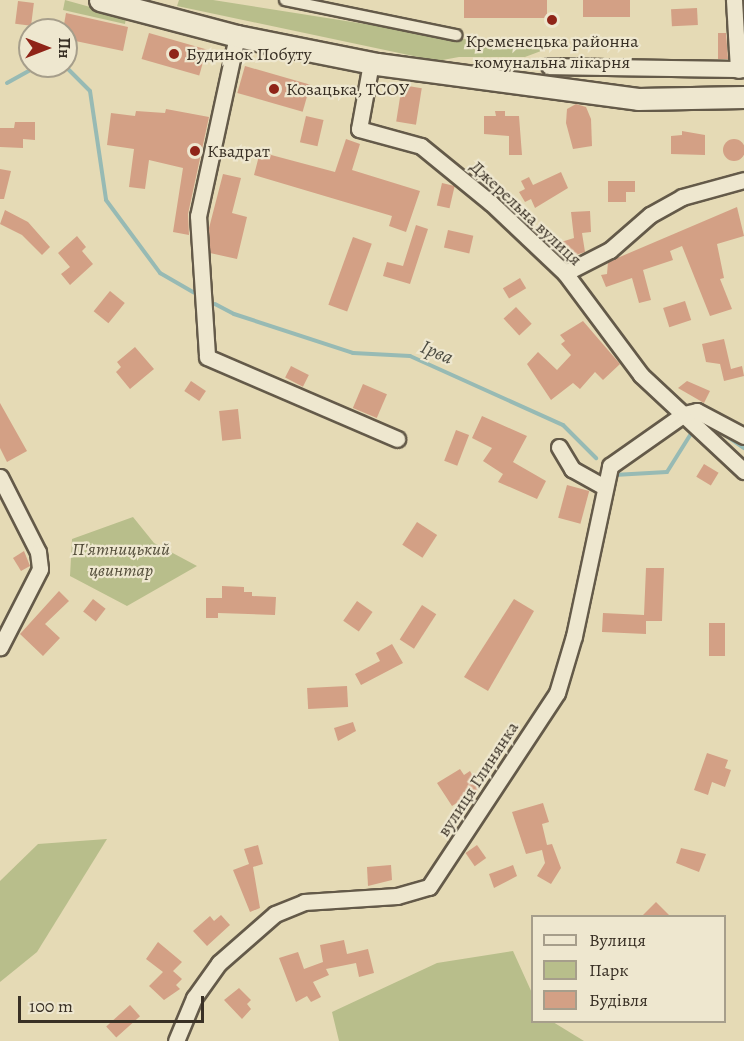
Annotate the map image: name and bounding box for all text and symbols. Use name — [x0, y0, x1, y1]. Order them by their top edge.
marker: Кременецька районна комунальна лікарня — [543, 11, 561, 29]
north arrow — [18, 18, 78, 78]
place label: Кременецька районна комунальна лікарня — [465, 31, 639, 74]
text: Пн — [53, 38, 75, 58]
place label: Будинок Побуту — [186, 43, 312, 65]
marker: Будинок Побуту — [167, 47, 181, 61]
place label: Козацька, ТСОУ — [286, 78, 410, 100]
marker: Козацька, ТСОУ — [267, 82, 281, 96]
place label: Квадрат — [207, 140, 270, 162]
marker: Квадрат — [188, 144, 202, 158]
street label: Джерельна вулиця — [466, 156, 586, 270]
water label: Ірва — [417, 334, 457, 370]
park label: П'ятницький цвинтар — [72, 539, 170, 582]
street label: вулиця Глинянка — [433, 717, 523, 841]
legend — [531, 915, 726, 1023]
text: Вулиця — [589, 928, 646, 952]
text: Парк — [589, 958, 629, 982]
scale bar — [21, 984, 207, 1022]
text: Будівля — [589, 988, 648, 1012]
text: 100 m — [29, 994, 73, 1018]

